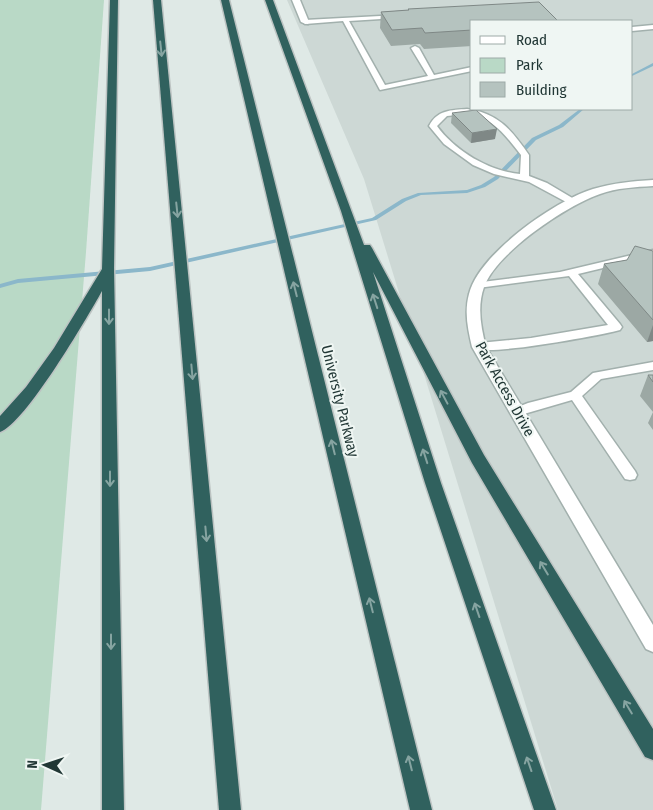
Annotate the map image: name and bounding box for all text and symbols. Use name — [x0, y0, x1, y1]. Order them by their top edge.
legend — [470, 20, 633, 110]
text: Road — [516, 31, 547, 49]
one-way arrow — [156, 40, 166, 56]
text: Park — [516, 56, 543, 74]
text: Building — [516, 81, 567, 99]
one-way arrow — [172, 202, 182, 218]
one-way arrow — [290, 281, 299, 297]
one-way arrow — [370, 294, 380, 310]
one-way arrow — [104, 308, 114, 325]
street label: Park Access Drive — [472, 338, 538, 440]
street label: University Parkway — [317, 343, 363, 459]
one-way arrow — [187, 364, 196, 380]
one-way arrow — [439, 390, 449, 405]
one-way arrow — [328, 439, 337, 455]
one-way arrow — [419, 449, 429, 465]
one-way arrow — [105, 471, 115, 487]
one-way arrow — [201, 526, 211, 542]
one-way arrow — [538, 561, 548, 575]
one-way arrow — [366, 597, 375, 613]
one-way arrow — [472, 603, 481, 618]
one-way arrow — [106, 634, 116, 650]
one-way arrow — [622, 700, 632, 714]
north arrow — [20, 740, 70, 790]
one-way arrow — [405, 755, 414, 771]
one-way arrow — [524, 756, 534, 772]
text: N — [24, 760, 41, 769]

